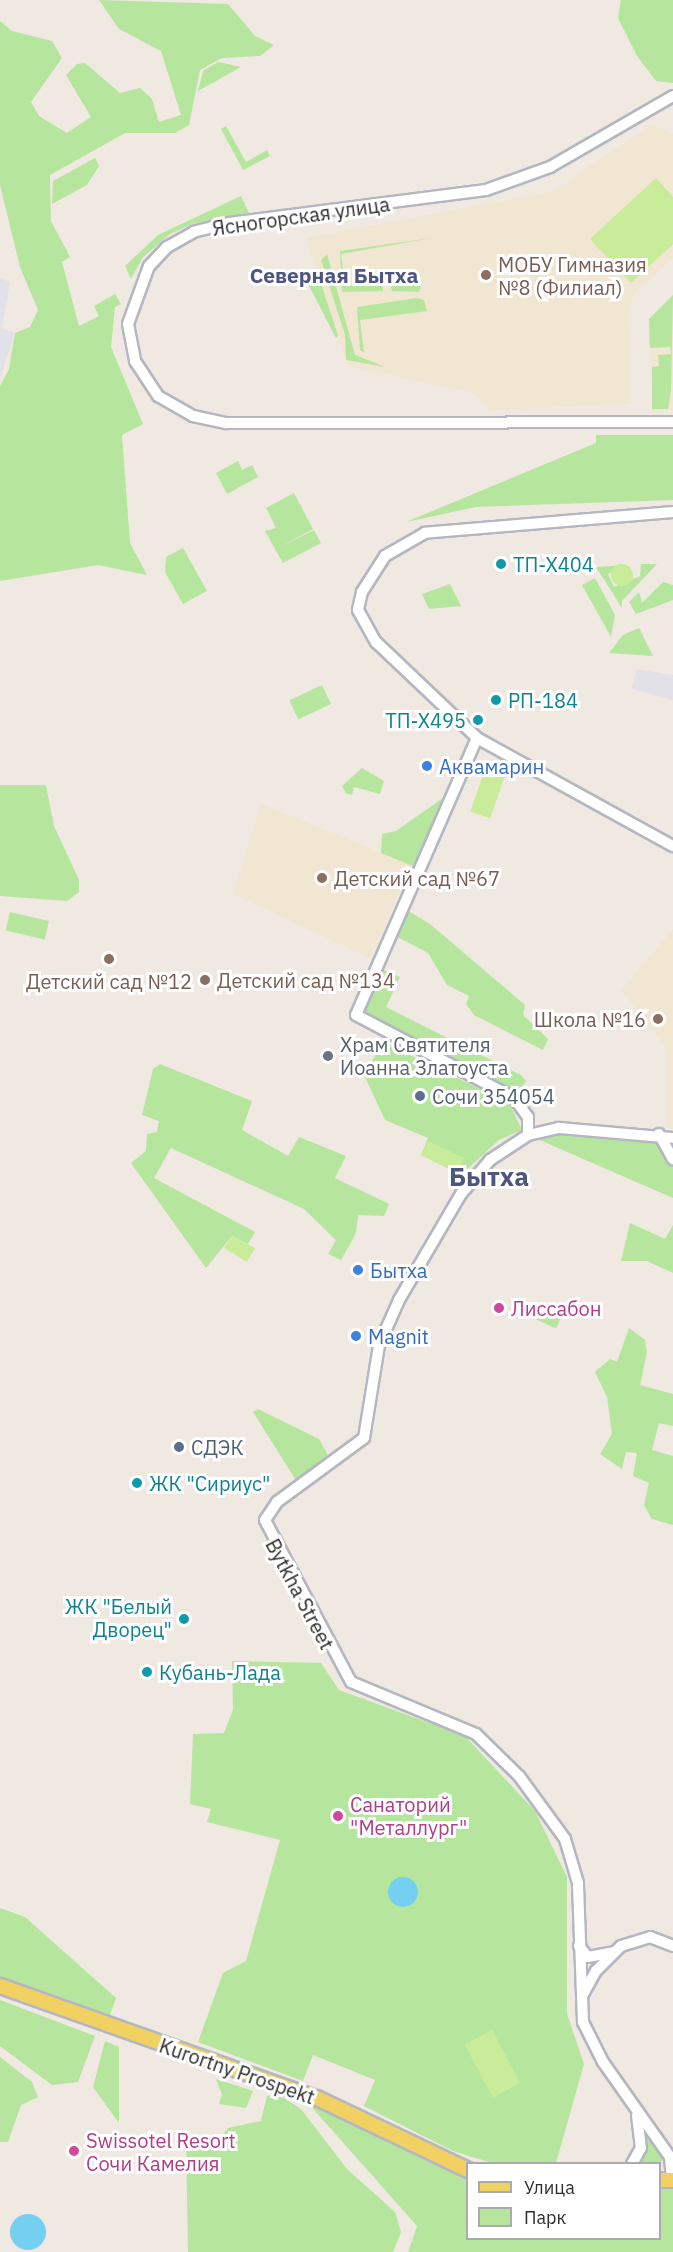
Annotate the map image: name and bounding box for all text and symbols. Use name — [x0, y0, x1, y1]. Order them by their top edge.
street label: Ясногорская улица — [211, 192, 391, 240]
place label: МОБУ Гимназия №8 (Филиал) — [498, 252, 647, 299]
district label: Северная Бытха — [250, 262, 418, 288]
marker: МОБУ Гимназия №8 (Филиал) — [479, 268, 493, 282]
place label: ТП-Х404 — [513, 552, 594, 576]
marker: ТП-Х404 — [494, 557, 508, 571]
place label: РП-184 — [508, 688, 578, 712]
marker: РП-184 — [489, 693, 503, 707]
place label: ТП-Х495 — [385, 708, 466, 732]
marker: ТП-Х495 — [471, 713, 485, 727]
place label: Аквамарин — [439, 754, 544, 778]
marker: Аквамарин — [420, 759, 434, 773]
place label: Детский сад №67 — [334, 866, 500, 890]
marker: Детский сад №67 — [315, 871, 329, 885]
marker: Детский сад №12 — [102, 952, 116, 966]
place label: Детский сад №134 — [217, 968, 395, 992]
place label: Детский сад №12 — [26, 969, 192, 993]
marker: Детский сад №134 — [198, 973, 212, 987]
place label: Школа №16 — [534, 1007, 646, 1031]
marker: Школа №16 — [651, 1012, 665, 1026]
place label: Храм Святителя Иоанна Златоуста — [340, 1032, 508, 1079]
marker: Храм Святителя Иоанна Златоуста — [321, 1049, 335, 1063]
place label: Сочи 354054 — [432, 1084, 555, 1108]
marker: Сочи 354054 — [413, 1089, 427, 1103]
district label: Бытха — [449, 1161, 529, 1193]
place label: Бытха — [370, 1258, 427, 1282]
marker: Бытха — [351, 1263, 365, 1277]
place label: Лиссабон — [511, 1296, 601, 1320]
marker: Лиссабон — [492, 1301, 506, 1315]
place label: Magnit — [368, 1324, 429, 1348]
marker: Magnit — [349, 1329, 363, 1343]
place label: СДЭК — [191, 1435, 244, 1459]
marker: СДЭК — [172, 1440, 186, 1454]
place label: ЖК "Сириус" — [149, 1471, 270, 1495]
marker: ЖК "Сириус" — [130, 1476, 144, 1490]
street label: Bytkha Street — [261, 1534, 339, 1654]
place label: ЖК "Белый Дворец" — [65, 1595, 172, 1642]
marker: ЖК "Белый Дворец" — [177, 1612, 191, 1626]
place label: Кубань-Лада — [159, 1660, 281, 1684]
marker: Кубань-Лада — [140, 1665, 154, 1679]
place label: Санаторий "Металлург" — [350, 1792, 467, 1839]
marker: Санаторий "Металлург" — [331, 1809, 345, 1823]
street label: Kurortny Prospekt — [156, 2033, 318, 2109]
place label: Swissotel Resort Сочи Камелия — [86, 2128, 235, 2175]
marker: Swissotel Resort Сочи Камелия — [67, 2144, 81, 2158]
legend — [466, 2162, 661, 2240]
text: Улица — [524, 2176, 575, 2199]
text: Парк — [524, 2206, 566, 2229]

